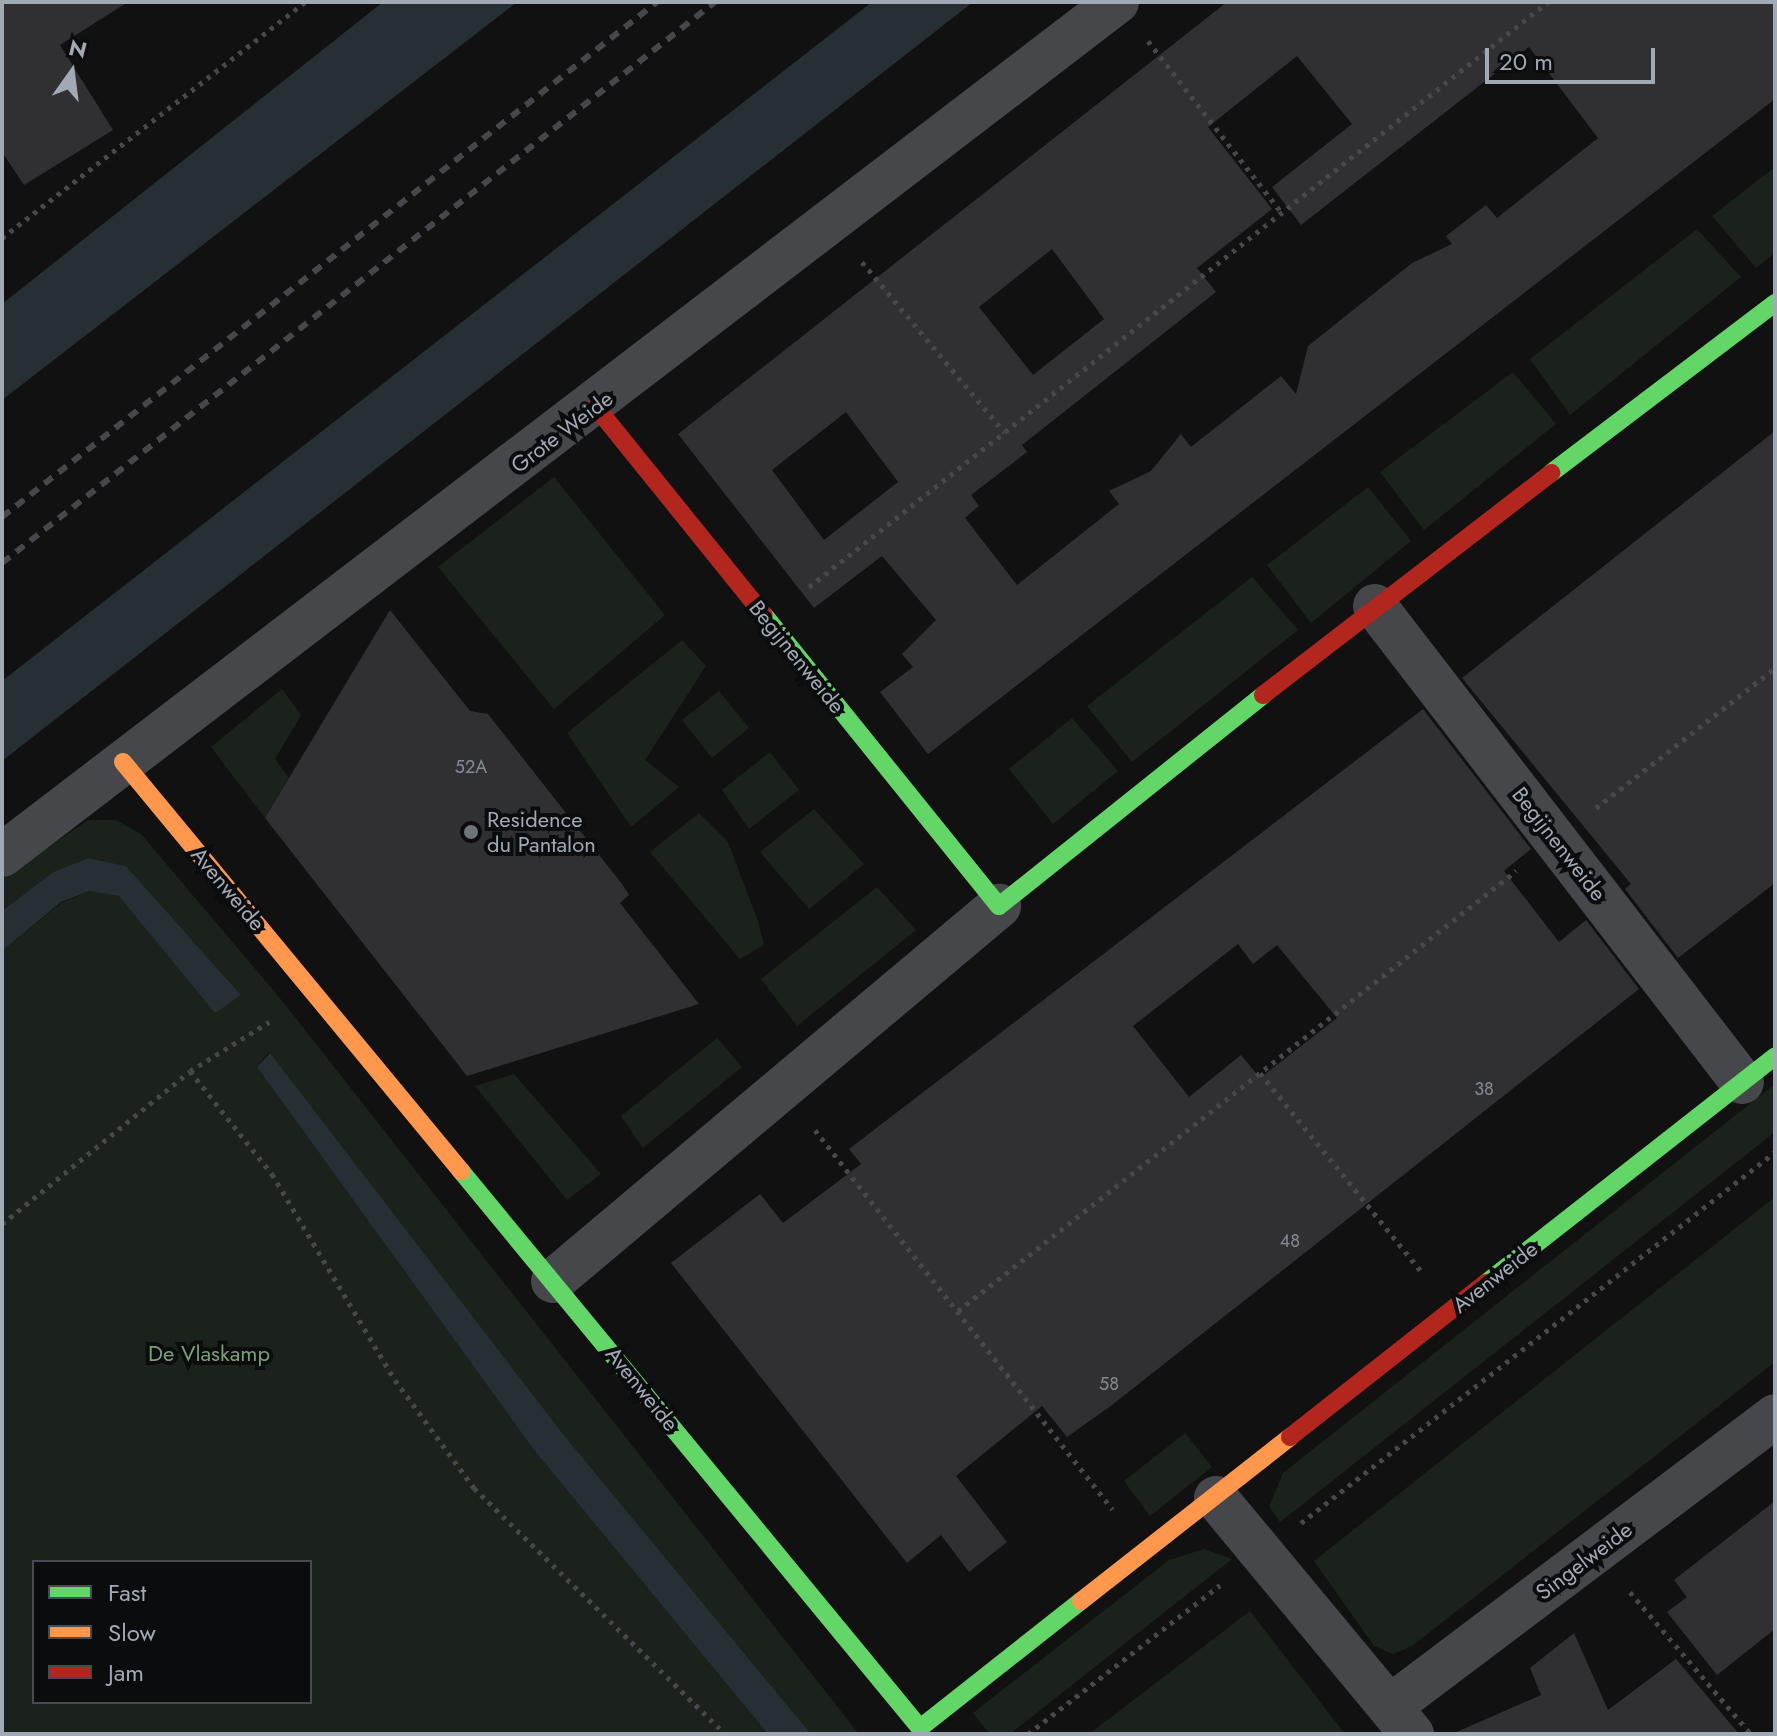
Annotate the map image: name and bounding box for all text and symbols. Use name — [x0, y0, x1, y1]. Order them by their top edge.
text: N — [65, 31, 90, 66]
north arrow — [32, 32, 112, 112]
scale bar — [1489, 32, 1659, 82]
text: 20 m — [1499, 44, 1553, 79]
street label: Grote Weide — [506, 385, 618, 479]
street label: Begijnenweide — [744, 595, 850, 719]
house number: 52A — [455, 756, 487, 778]
street label: Begijnenweide — [1506, 782, 1612, 906]
place label: Residence du Pantalon — [487, 806, 596, 858]
marker: Residence du Pantalon — [462, 823, 480, 841]
street label: Avenweide — [185, 842, 271, 936]
house number: 38 — [1474, 1078, 1494, 1100]
house number: 48 — [1280, 1230, 1300, 1252]
street label: Avenweide — [1447, 1235, 1543, 1319]
park label: De Vlaskamp — [148, 1341, 270, 1367]
street label: Avenweide — [600, 1341, 684, 1437]
house number: 58 — [1099, 1373, 1119, 1395]
street label: Singelweide — [1531, 1516, 1637, 1606]
legend — [32, 1560, 312, 1704]
text: Fast — [108, 1575, 146, 1610]
text: Slow — [108, 1615, 156, 1650]
text: Jam — [108, 1655, 144, 1690]

